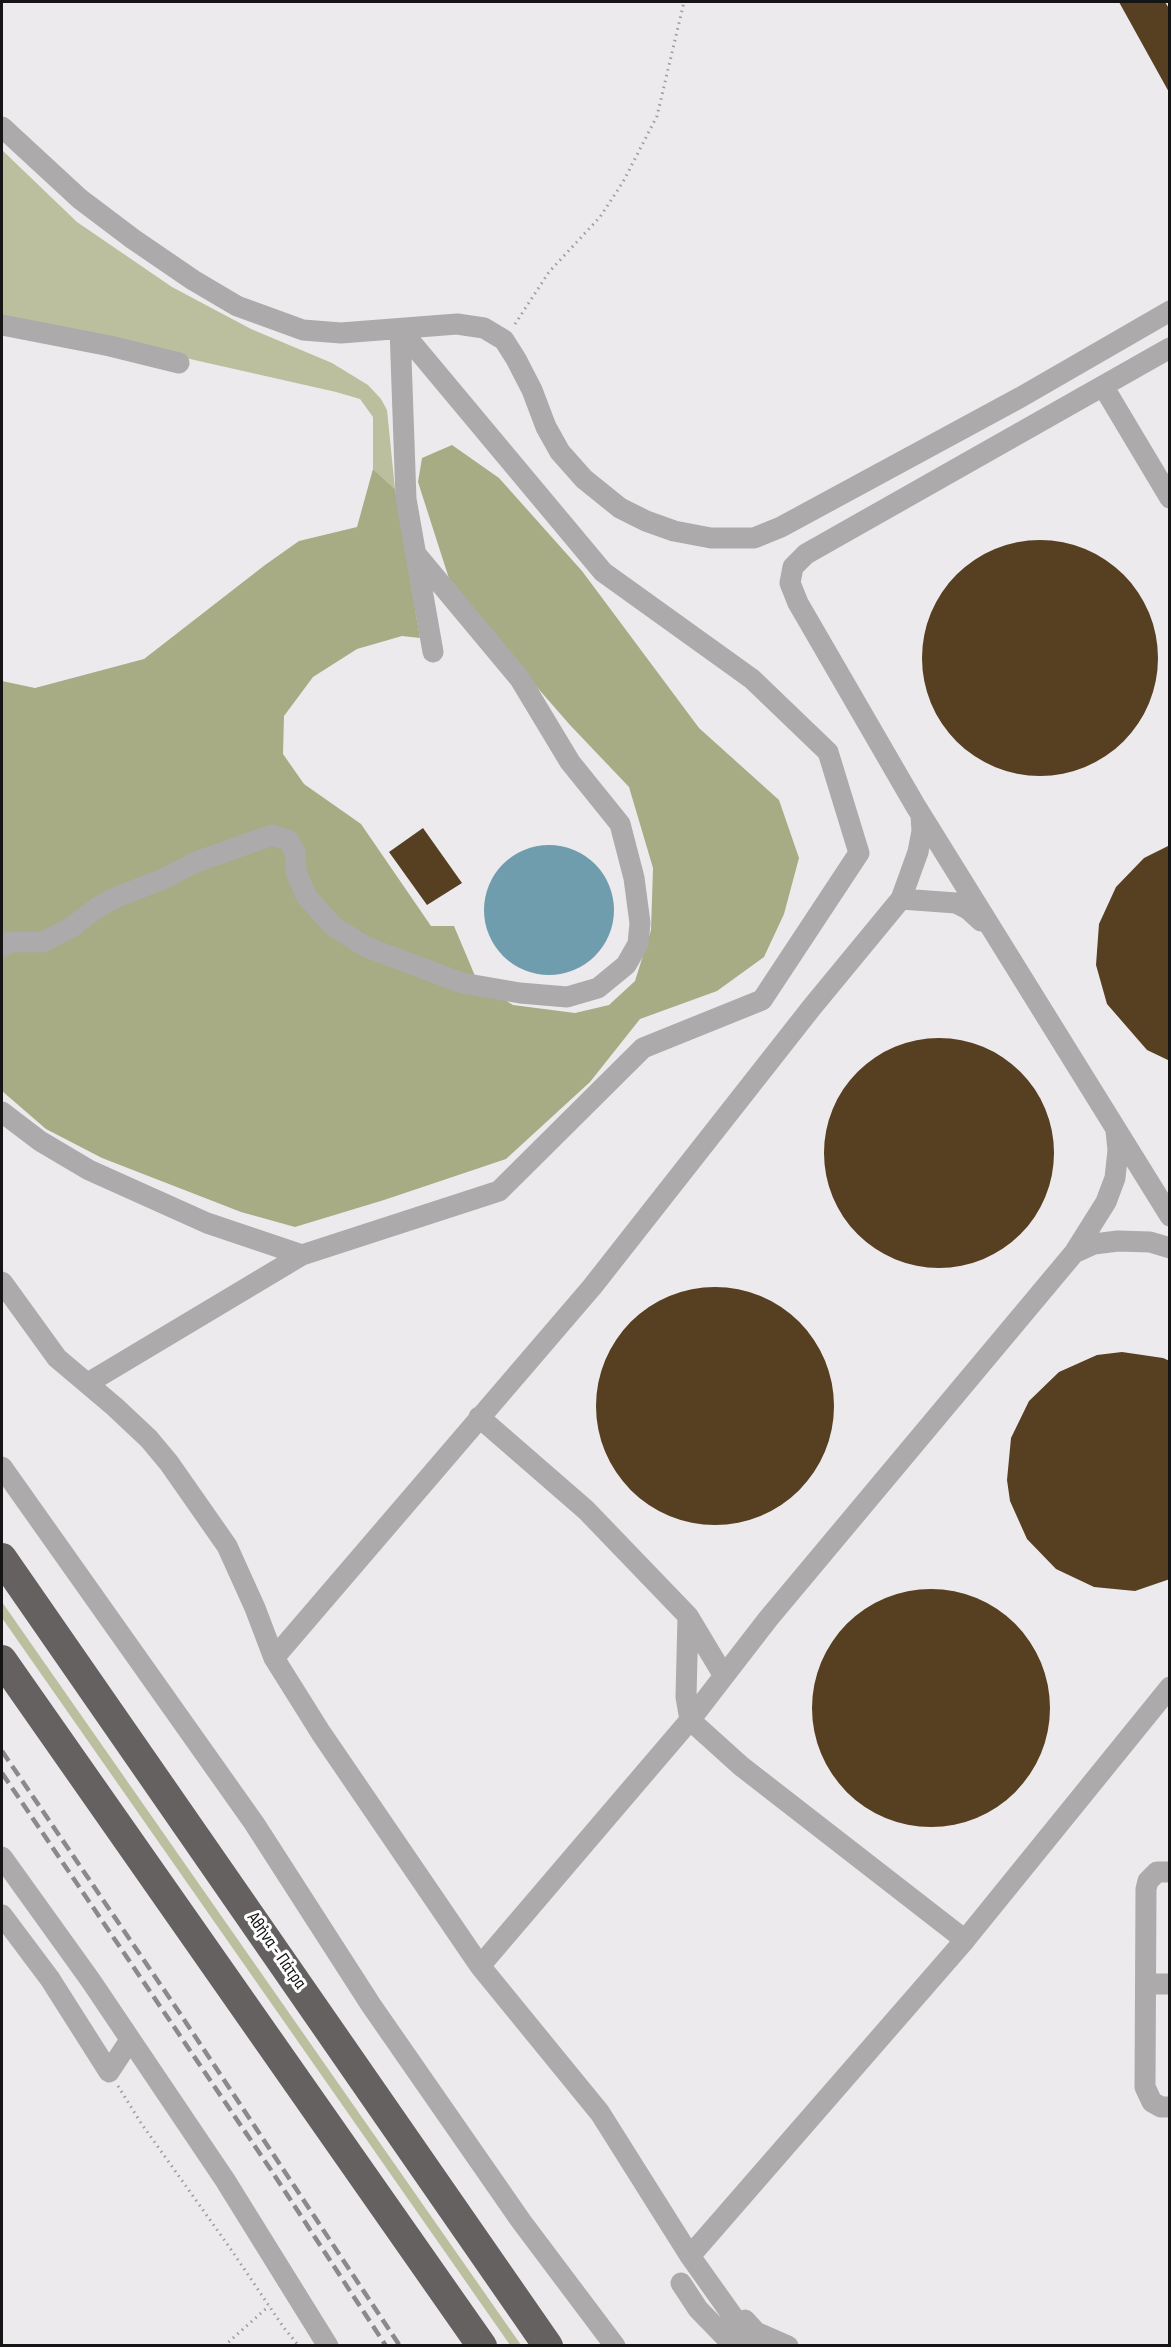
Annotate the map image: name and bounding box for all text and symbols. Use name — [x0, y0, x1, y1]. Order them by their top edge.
street label: Αθήνα - Πάτρα — [242, 1909, 310, 1993]

